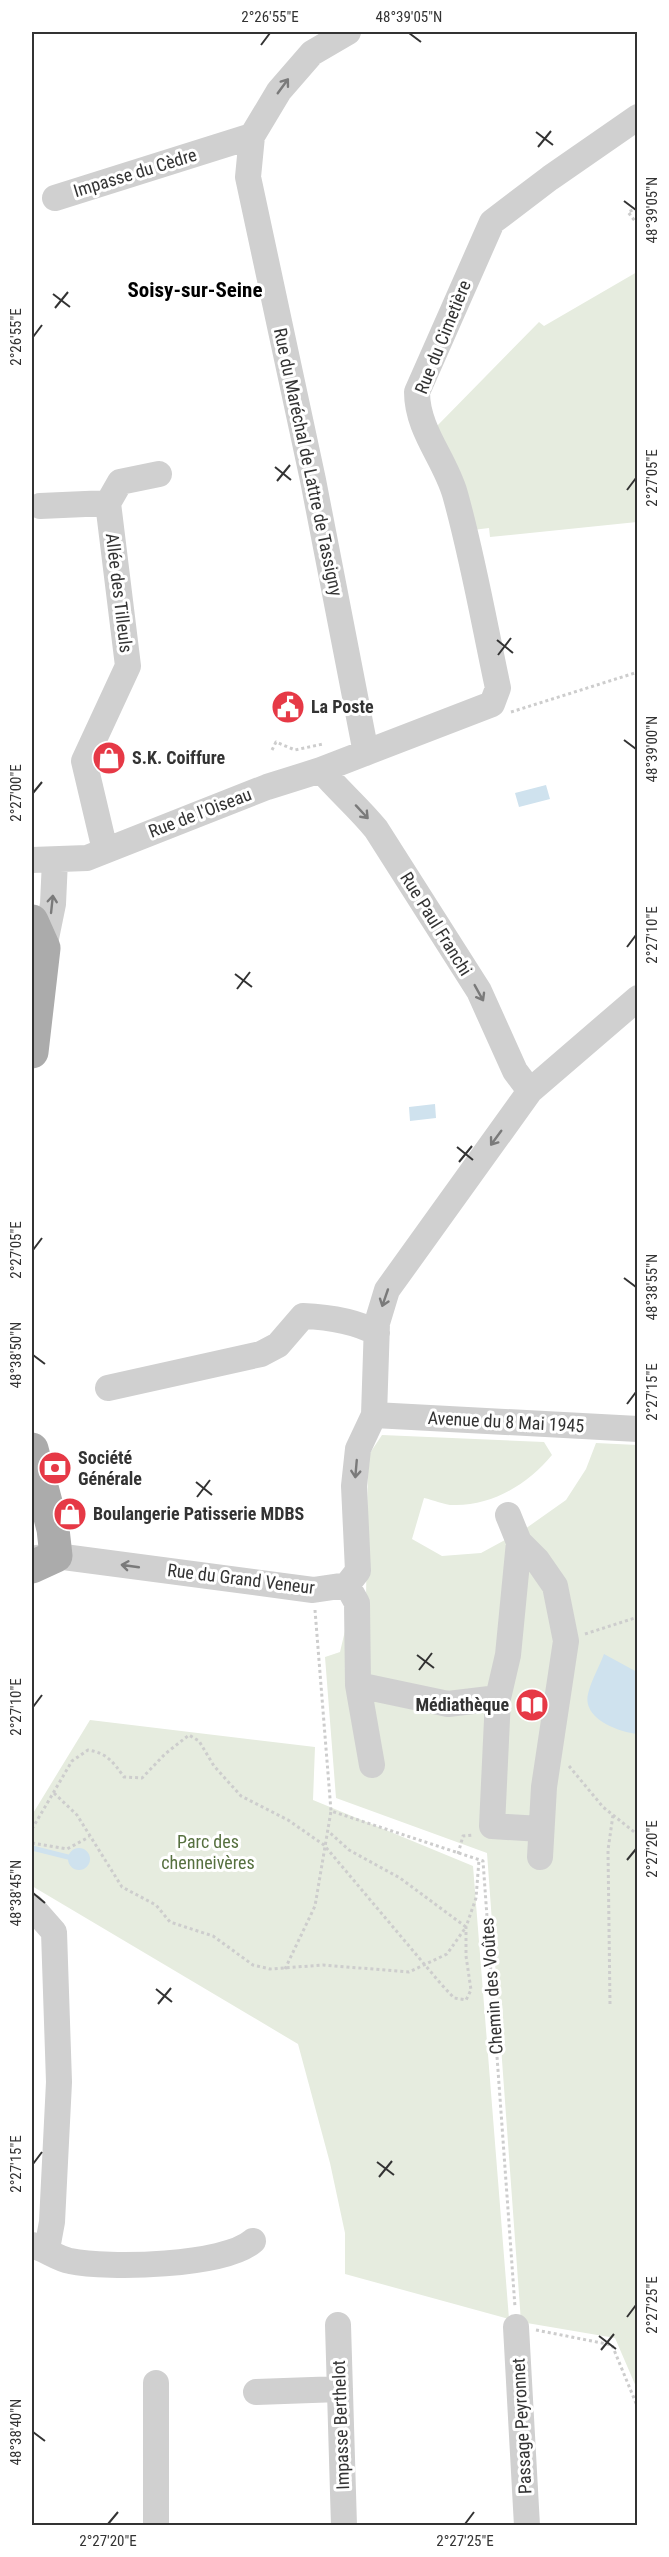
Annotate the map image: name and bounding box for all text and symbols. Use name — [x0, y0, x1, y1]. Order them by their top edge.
text: 2°26'55"E — [241, 8, 299, 26]
text: 48°39'05"N — [376, 8, 442, 26]
one-way arrow — [277, 79, 289, 95]
street label: Impasse du Cèdre — [71, 144, 199, 201]
text: 48°39'05"N — [643, 177, 661, 243]
street label: Rue du Cimetière — [410, 277, 475, 397]
district label: Soisy-sur-Seine — [128, 278, 262, 302]
text: 2°26'55"E — [7, 308, 25, 366]
street label: Rue du Maréchal de Lattre de Tassigny — [270, 326, 347, 598]
text: 2°27'05"E — [643, 449, 661, 507]
street label: Allée des Tilleuls — [102, 532, 137, 654]
public building icon: La Poste — [270, 689, 306, 725]
place label: La Poste — [311, 696, 374, 717]
text: 48°39'00"N — [643, 716, 661, 782]
shop icon: S.K. Coiffure — [91, 740, 127, 776]
place label: S.K. Coiffure — [132, 747, 225, 768]
text: 2°27'00"E — [7, 764, 25, 822]
street label: Rue de l'Oiseau — [145, 783, 254, 842]
one-way arrow — [355, 804, 369, 819]
street label: Rue Paul Franchi — [396, 868, 477, 979]
one-way arrow — [47, 895, 58, 915]
text: 2°27'10"E — [643, 906, 661, 964]
one-way arrow — [473, 984, 485, 1001]
one-way arrow — [490, 1130, 502, 1146]
text: 2°27'05"E — [7, 1221, 25, 1279]
text: 48°38'55"N — [643, 1254, 661, 1320]
one-way arrow — [379, 1288, 390, 1307]
text: 48°38'50"N — [7, 1322, 25, 1388]
text: 2°27'15"E — [643, 1363, 661, 1421]
street label: Avenue du 8 Mai 1945 — [427, 1407, 585, 1436]
place label: Société Générale — [78, 1447, 142, 1489]
bank icon: Société Générale — [37, 1450, 73, 1486]
one-way arrow — [350, 1459, 361, 1479]
shop icon: Boulangerie Patisserie MDBS — [52, 1496, 88, 1532]
place label: Boulangerie Patisserie MDBS — [93, 1503, 305, 1524]
street label: Rue du Grand Veneur — [166, 1559, 316, 1598]
one-way arrow — [121, 1560, 141, 1571]
text: 2°27'10"E — [7, 1678, 25, 1736]
library icon: Médiathèque — [514, 1687, 550, 1723]
place label: Médiathèque — [415, 1694, 509, 1715]
text: 2°27'20"E — [643, 1820, 661, 1878]
park label: Parc des chenneivères — [161, 1831, 255, 1873]
text: 48°38'45"N — [7, 1860, 25, 1926]
street label: Chemin des Voûtes — [476, 1917, 507, 2055]
text: 2°27'15"E — [7, 2135, 25, 2193]
text: 2°27'25"E — [643, 2276, 661, 2334]
street label: Passage Peyronnet — [507, 2357, 536, 2495]
street label: Impasse Berthelot — [328, 2360, 353, 2490]
text: 48°38'40"N — [7, 2399, 25, 2465]
text: 2°27'20"E — [79, 2532, 137, 2550]
text: 2°27'25"E — [436, 2532, 494, 2550]

